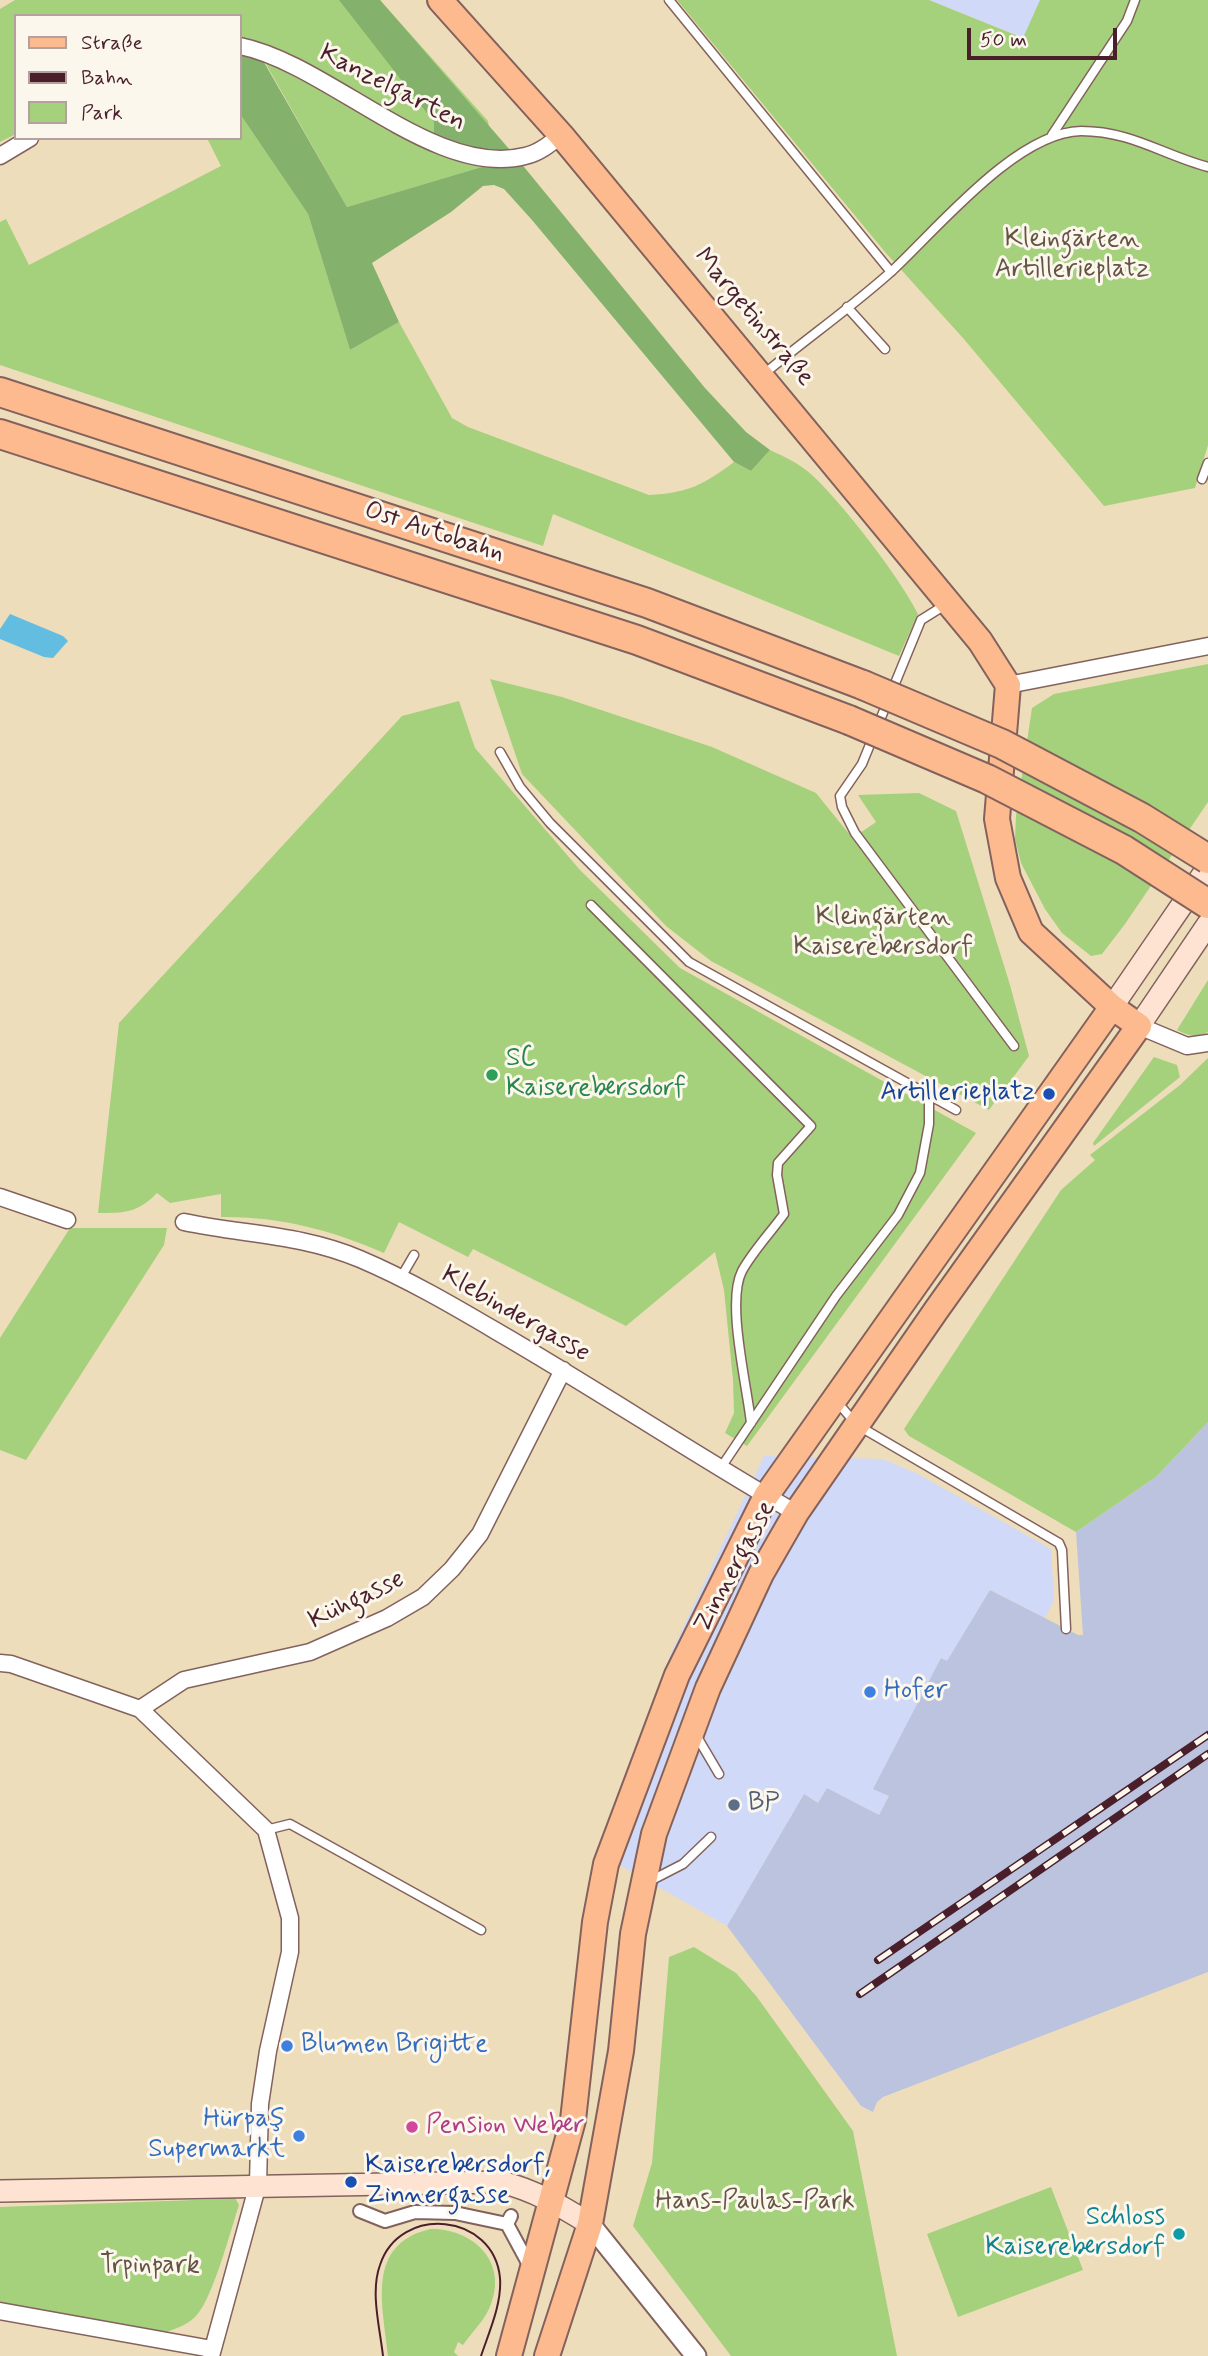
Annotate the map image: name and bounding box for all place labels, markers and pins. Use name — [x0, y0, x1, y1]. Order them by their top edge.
place label: SC Kaiserebersdorf — [506, 1044, 686, 1106]
marker: SC Kaiserebersdorf — [484, 1067, 500, 1083]
place label: Artillerieplatz — [880, 1078, 1035, 1110]
marker: Artillerieplatz — [1041, 1086, 1057, 1102]
place label: Hofer — [884, 1676, 947, 1708]
marker: Hofer — [862, 1684, 878, 1700]
place label: BP — [748, 1789, 779, 1821]
marker: BP — [726, 1797, 742, 1813]
place label: Blumen Brigitte — [301, 2030, 488, 2062]
marker: Blumen Brigitte — [279, 2038, 295, 2054]
place label: Hürpaş Supermarkt — [148, 2105, 285, 2166]
place label: Pension Weber — [426, 2111, 585, 2143]
marker: Pension Weber — [404, 2119, 420, 2135]
marker: Hürpaş Supermarkt — [291, 2128, 307, 2144]
place label: Kaiserebersdorf, Zinnergasse — [365, 2151, 550, 2212]
marker: Kaiserebersdorf, Zinnergasse — [343, 2174, 359, 2190]
place label: Schloss Kaiserebersdorf — [985, 2203, 1165, 2264]
marker: Schloss Kaiserebersdorf — [1171, 2226, 1187, 2242]

